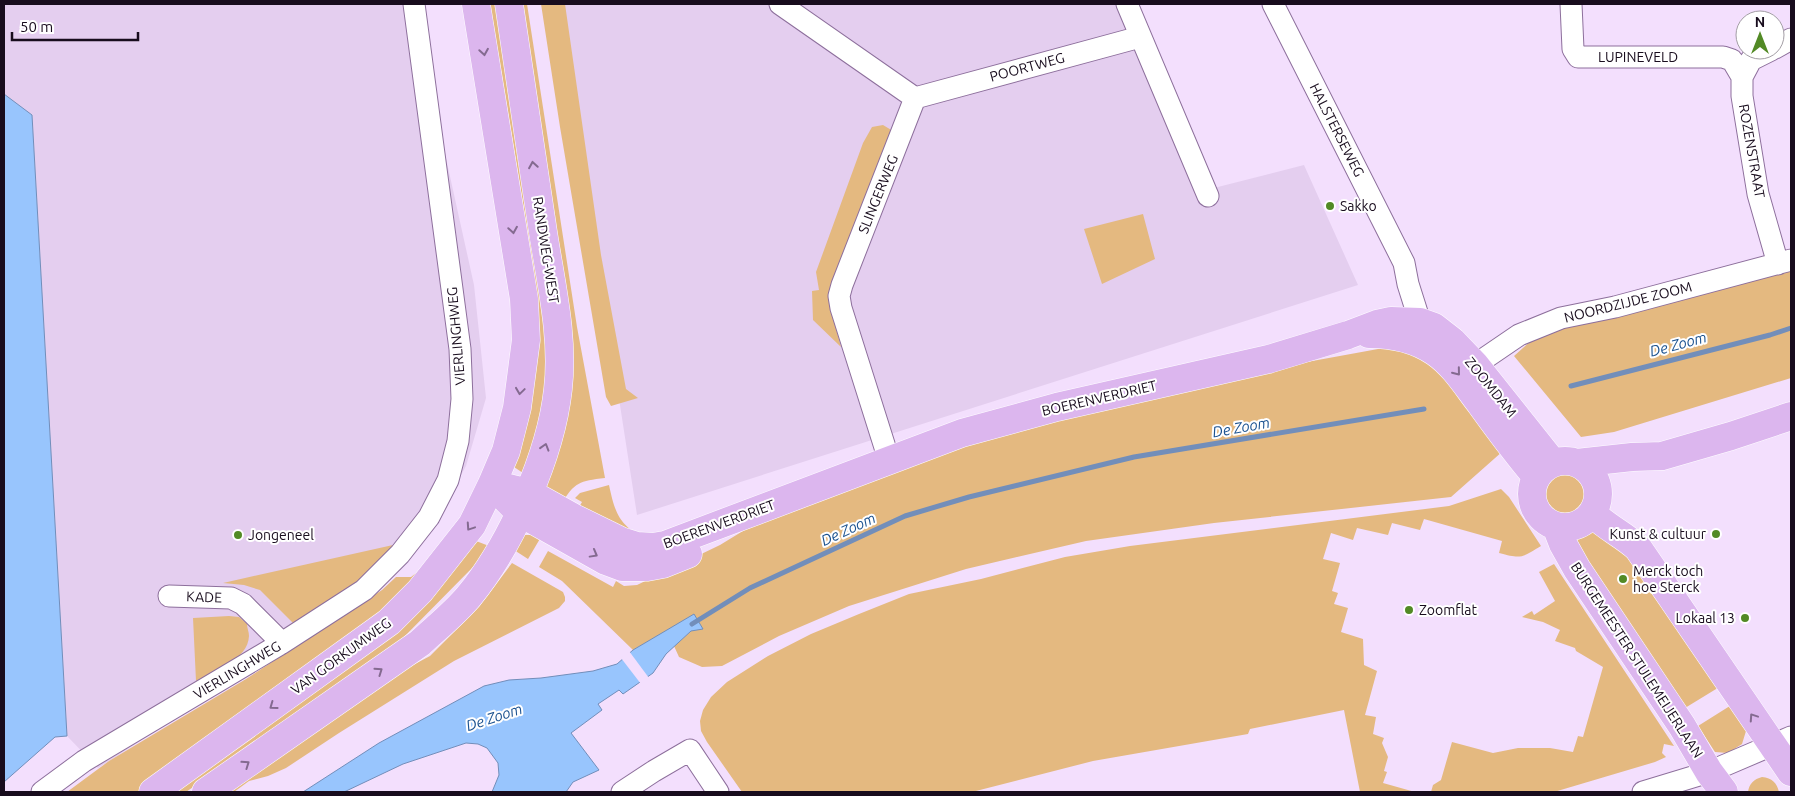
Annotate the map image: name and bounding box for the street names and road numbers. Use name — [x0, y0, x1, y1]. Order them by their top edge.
street label: POORTWEG — [988, 49, 1066, 85]
street label: LUPINEVELD — [1598, 49, 1678, 65]
street label: HALSTERSEWEG — [1307, 81, 1367, 179]
street label: ROZENSTRAAT — [1736, 103, 1768, 199]
street label: SLINGERWEG — [855, 152, 901, 236]
street label: RANDWEG-WEST — [530, 196, 562, 305]
street label: NOORDZIJDE ZOOM — [1562, 278, 1694, 326]
street label: VIERLINGHWEG — [444, 286, 468, 386]
street label: ZOOMDAM — [1462, 354, 1520, 420]
street label: BOERENVERDRIET — [1040, 377, 1158, 419]
street label: BOERENVERDRIET — [661, 496, 777, 552]
street label: BURGEMEESTER STULEMEIJERLAAN — [1568, 559, 1706, 761]
street label: KADE — [186, 588, 222, 606]
street label: VAN GORKUMWEG — [288, 614, 394, 698]
street label: VIERLINGHWEG — [191, 638, 283, 702]

